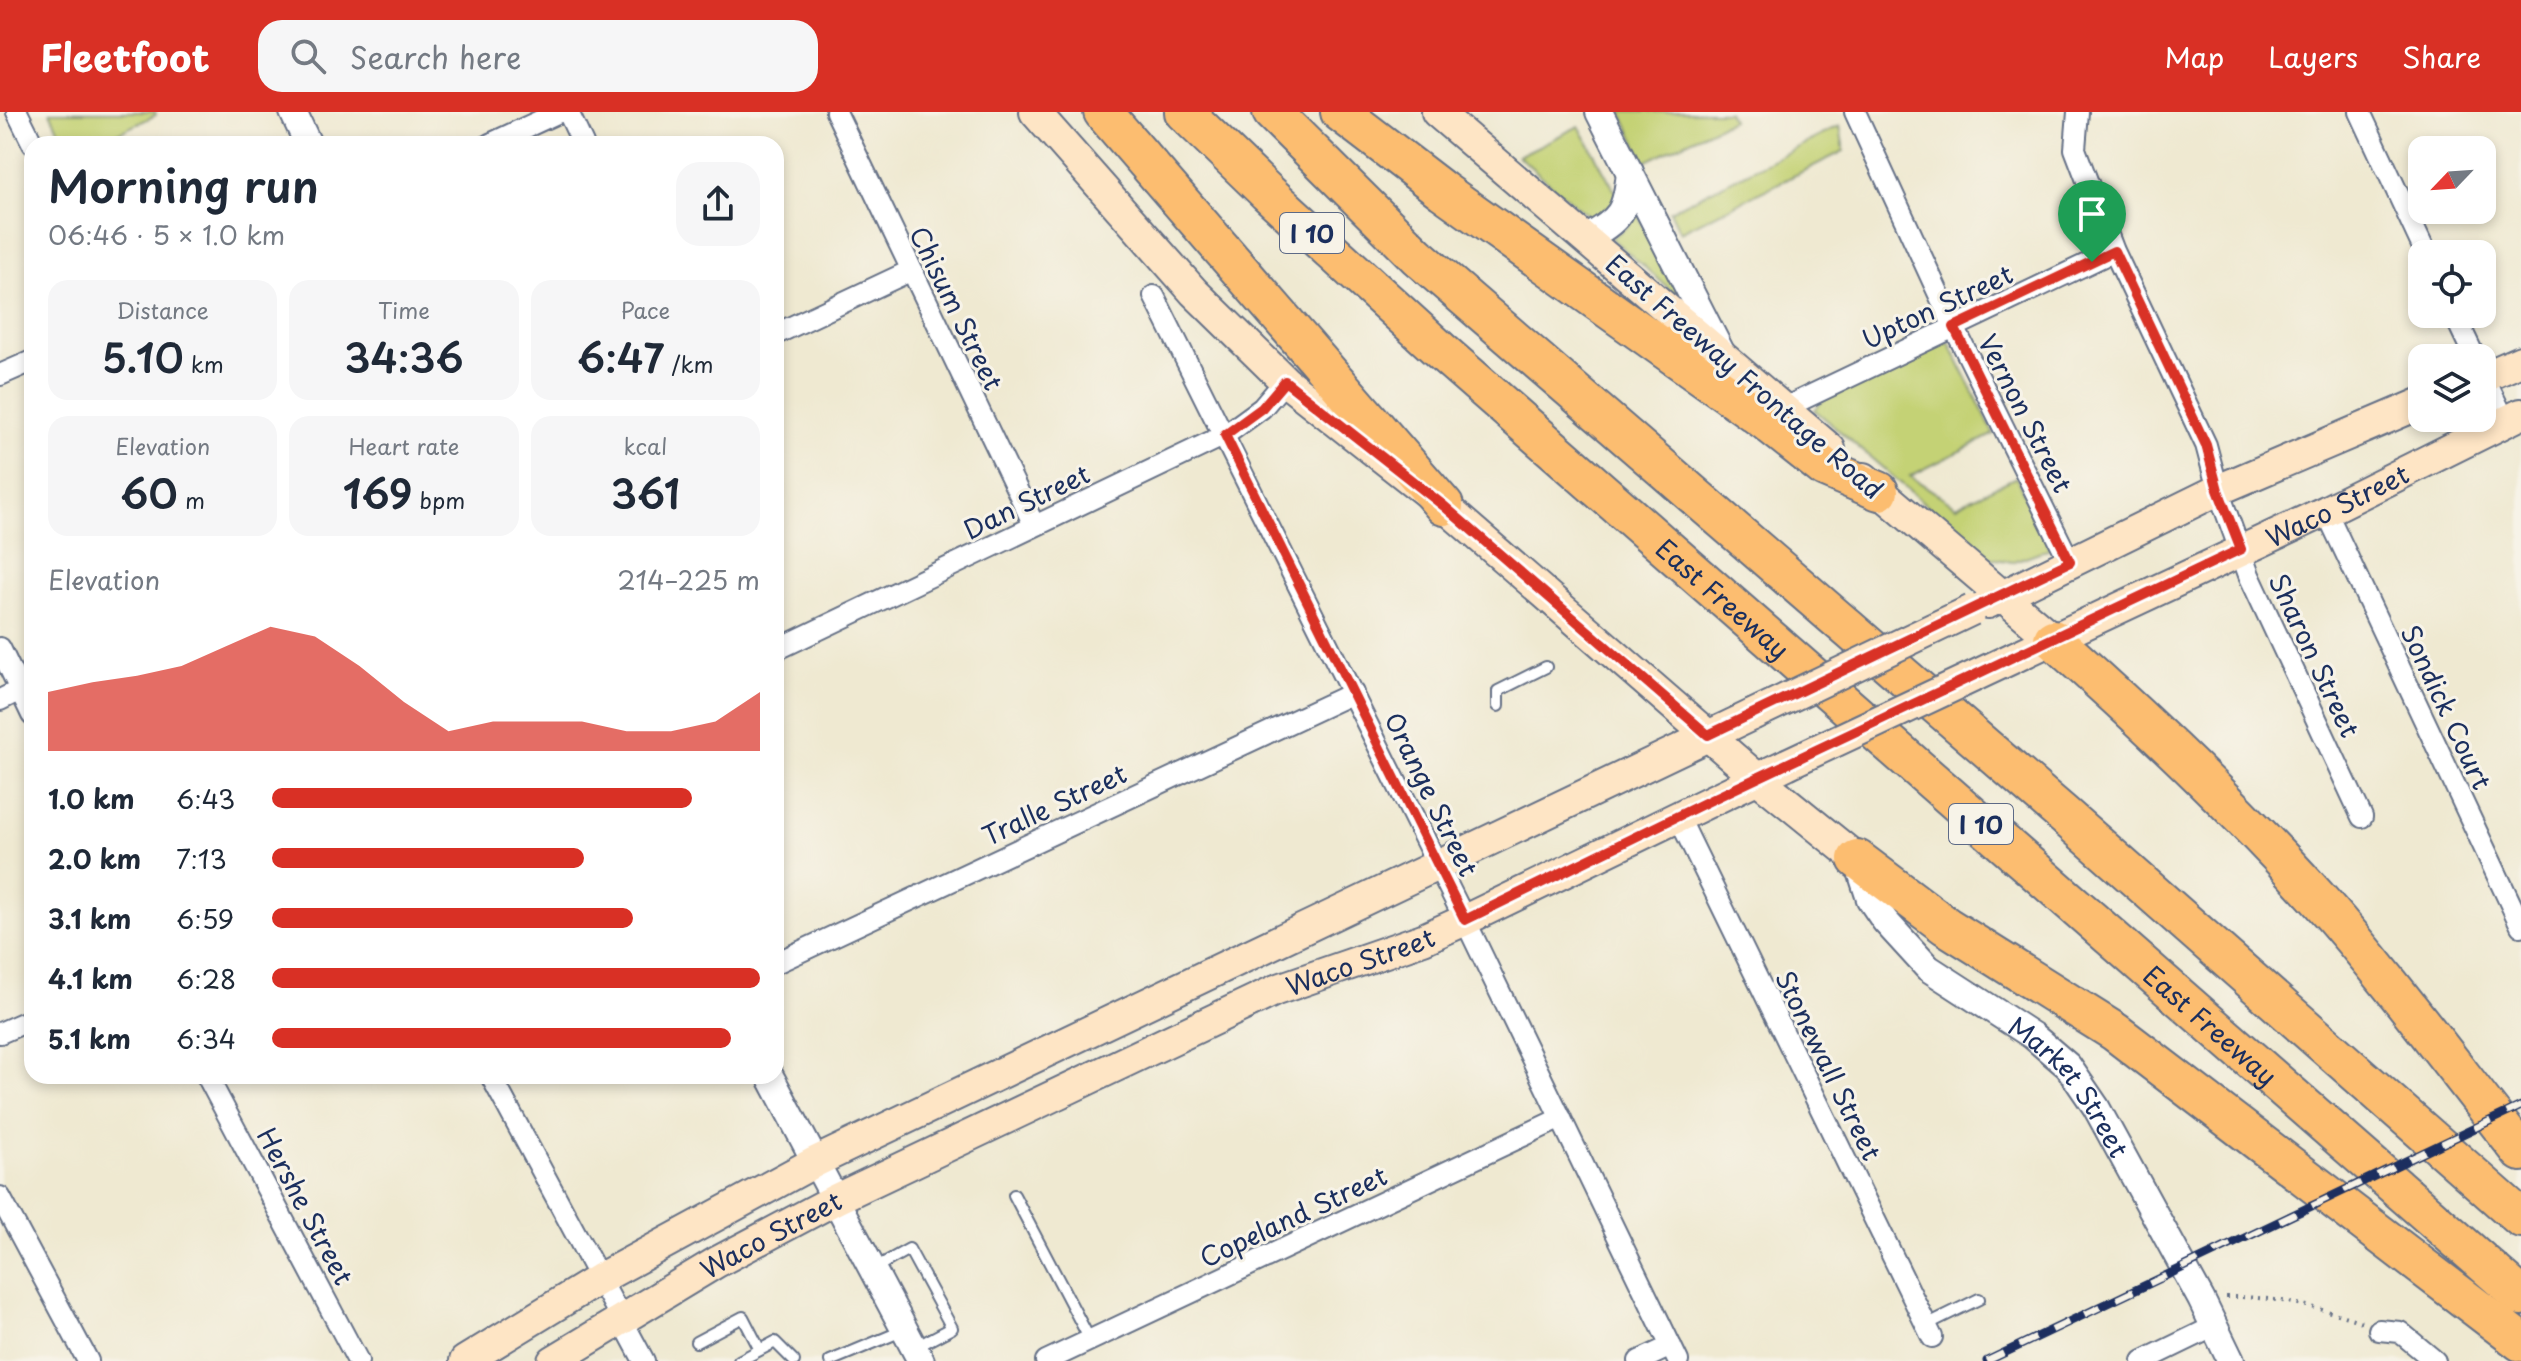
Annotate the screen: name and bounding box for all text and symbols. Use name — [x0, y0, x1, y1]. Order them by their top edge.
search box — [258, 20, 818, 92]
text: Fleetfoot — [40, 28, 210, 85]
icon: search — [286, 34, 330, 78]
text: Search here — [350, 34, 521, 79]
text: Map — [2164, 35, 2224, 78]
text: Layers — [2268, 35, 2358, 78]
text: Share — [2402, 35, 2481, 78]
north arrow — [2408, 136, 2496, 224]
map controls — [2408, 136, 2496, 432]
text: Morning run — [48, 152, 319, 218]
button: share — [676, 162, 760, 246]
pin — [2058, 180, 2126, 262]
icon: arrive — [2070, 192, 2114, 236]
road number: I 10 — [1280, 213, 1344, 253]
text: 06:46 · 5 × 1.0 km — [48, 215, 285, 254]
street label: Chisum Street — [900, 219, 1014, 397]
button: locate — [2408, 240, 2496, 328]
street label: East Freeway Frontage Road — [1598, 244, 1892, 508]
street label: Upton Street — [1855, 254, 2019, 358]
text: Distance — [117, 293, 209, 326]
text: Time — [378, 293, 430, 326]
text: Pace — [620, 293, 670, 326]
text: 5.10 — [101, 326, 184, 387]
text: 34:36 — [344, 326, 464, 387]
text: 6:47 — [577, 326, 664, 387]
street label: Vernon Street — [1969, 327, 2083, 499]
button: layers — [2408, 344, 2496, 432]
text: km — [184, 347, 224, 380]
text: /km — [664, 347, 714, 380]
text: Elevation — [115, 429, 210, 462]
text: Heart rate — [348, 429, 460, 462]
text: kcal — [623, 429, 667, 462]
street label: Dan Street — [956, 454, 1096, 548]
street label: Waco Street — [2259, 454, 2415, 556]
text: 60 — [120, 462, 178, 523]
text: 169 — [343, 462, 412, 523]
text: 361 — [611, 462, 680, 523]
text: m — [178, 483, 205, 516]
text: bpm — [412, 483, 465, 516]
street label: East Freeway — [1648, 528, 1799, 667]
text: Elevation — [48, 560, 160, 599]
text: 214–225 m — [617, 560, 760, 599]
street label: Sharon Street — [2260, 567, 2370, 743]
street label: Sondick Court — [2392, 618, 2502, 796]
street label: Orange Street — [1375, 705, 1489, 883]
street label: Tralle Street — [975, 753, 1133, 855]
text: 1.0 km — [48, 779, 135, 818]
text: 6:43 — [176, 779, 235, 818]
road number: I 10 — [1949, 804, 2013, 844]
text: 2.0 km — [48, 839, 141, 878]
text: 7:13 — [176, 839, 227, 878]
text: 3.1 km — [48, 899, 131, 938]
text: 6:59 — [176, 899, 234, 938]
street label: Waco Street — [1280, 917, 1441, 1005]
street label: East Freeway — [2135, 955, 2286, 1094]
text: 4.1 km — [48, 959, 133, 998]
text: 6:28 — [176, 959, 236, 998]
street label: Stonewall Street — [1766, 963, 1892, 1167]
street label: Market Street — [2001, 1006, 2139, 1164]
text: 5.1 km — [48, 1019, 131, 1058]
text: 6:34 — [176, 1019, 236, 1058]
street label: Hershe Street — [248, 1120, 364, 1292]
street label: Copeland Street — [1193, 1155, 1393, 1277]
street label: Waco Street — [692, 1180, 848, 1287]

